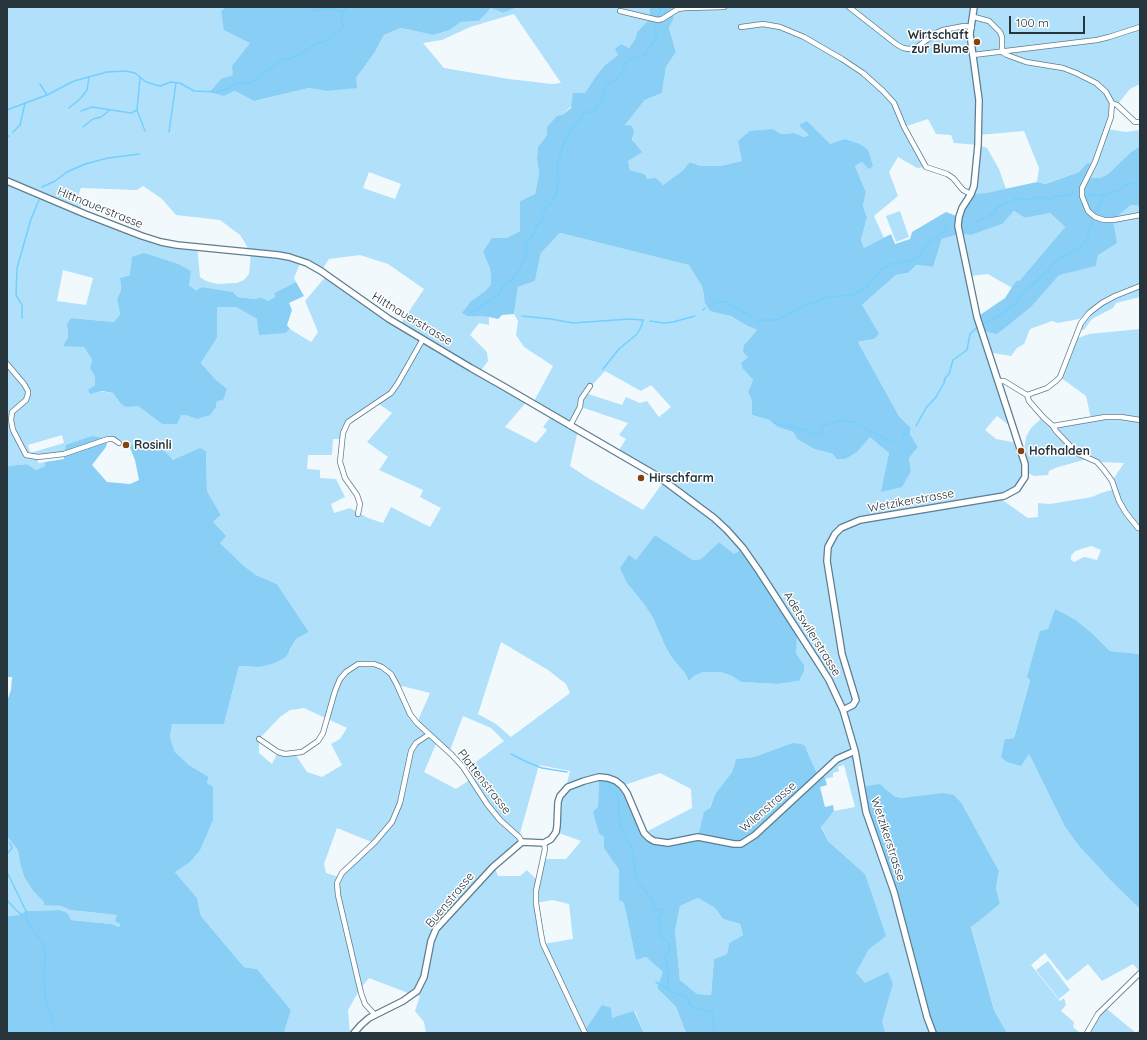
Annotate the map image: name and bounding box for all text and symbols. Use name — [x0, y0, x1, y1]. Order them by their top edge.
scale bar — [1011, 8, 1087, 34]
text: 100 m — [1016, 15, 1049, 30]
place label: Wirtschaft zur Blume — [908, 28, 969, 56]
marker: Wirtschaft zur Blume — [972, 37, 982, 47]
street label: Hittnauerstrasse — [55, 184, 145, 232]
street label: Hittnauerstrasse — [369, 289, 455, 349]
place label: Rosinli — [134, 438, 172, 452]
marker: Rosinli — [121, 440, 131, 450]
place label: Hofhalden — [1029, 444, 1090, 458]
marker: Hofhalden — [1016, 446, 1026, 456]
place label: Hirschfarm — [649, 471, 714, 485]
marker: Hirschfarm — [636, 473, 646, 483]
street label: Wetzikerstrasse — [867, 486, 955, 516]
street label: Adetswilerstrasse — [780, 589, 844, 679]
street label: Plattenstrasse — [454, 747, 514, 817]
street label: Wilenstrasse — [737, 779, 799, 835]
street label: Wetzikerstrasse — [868, 795, 908, 883]
street label: Buenstrasse — [423, 869, 477, 931]

